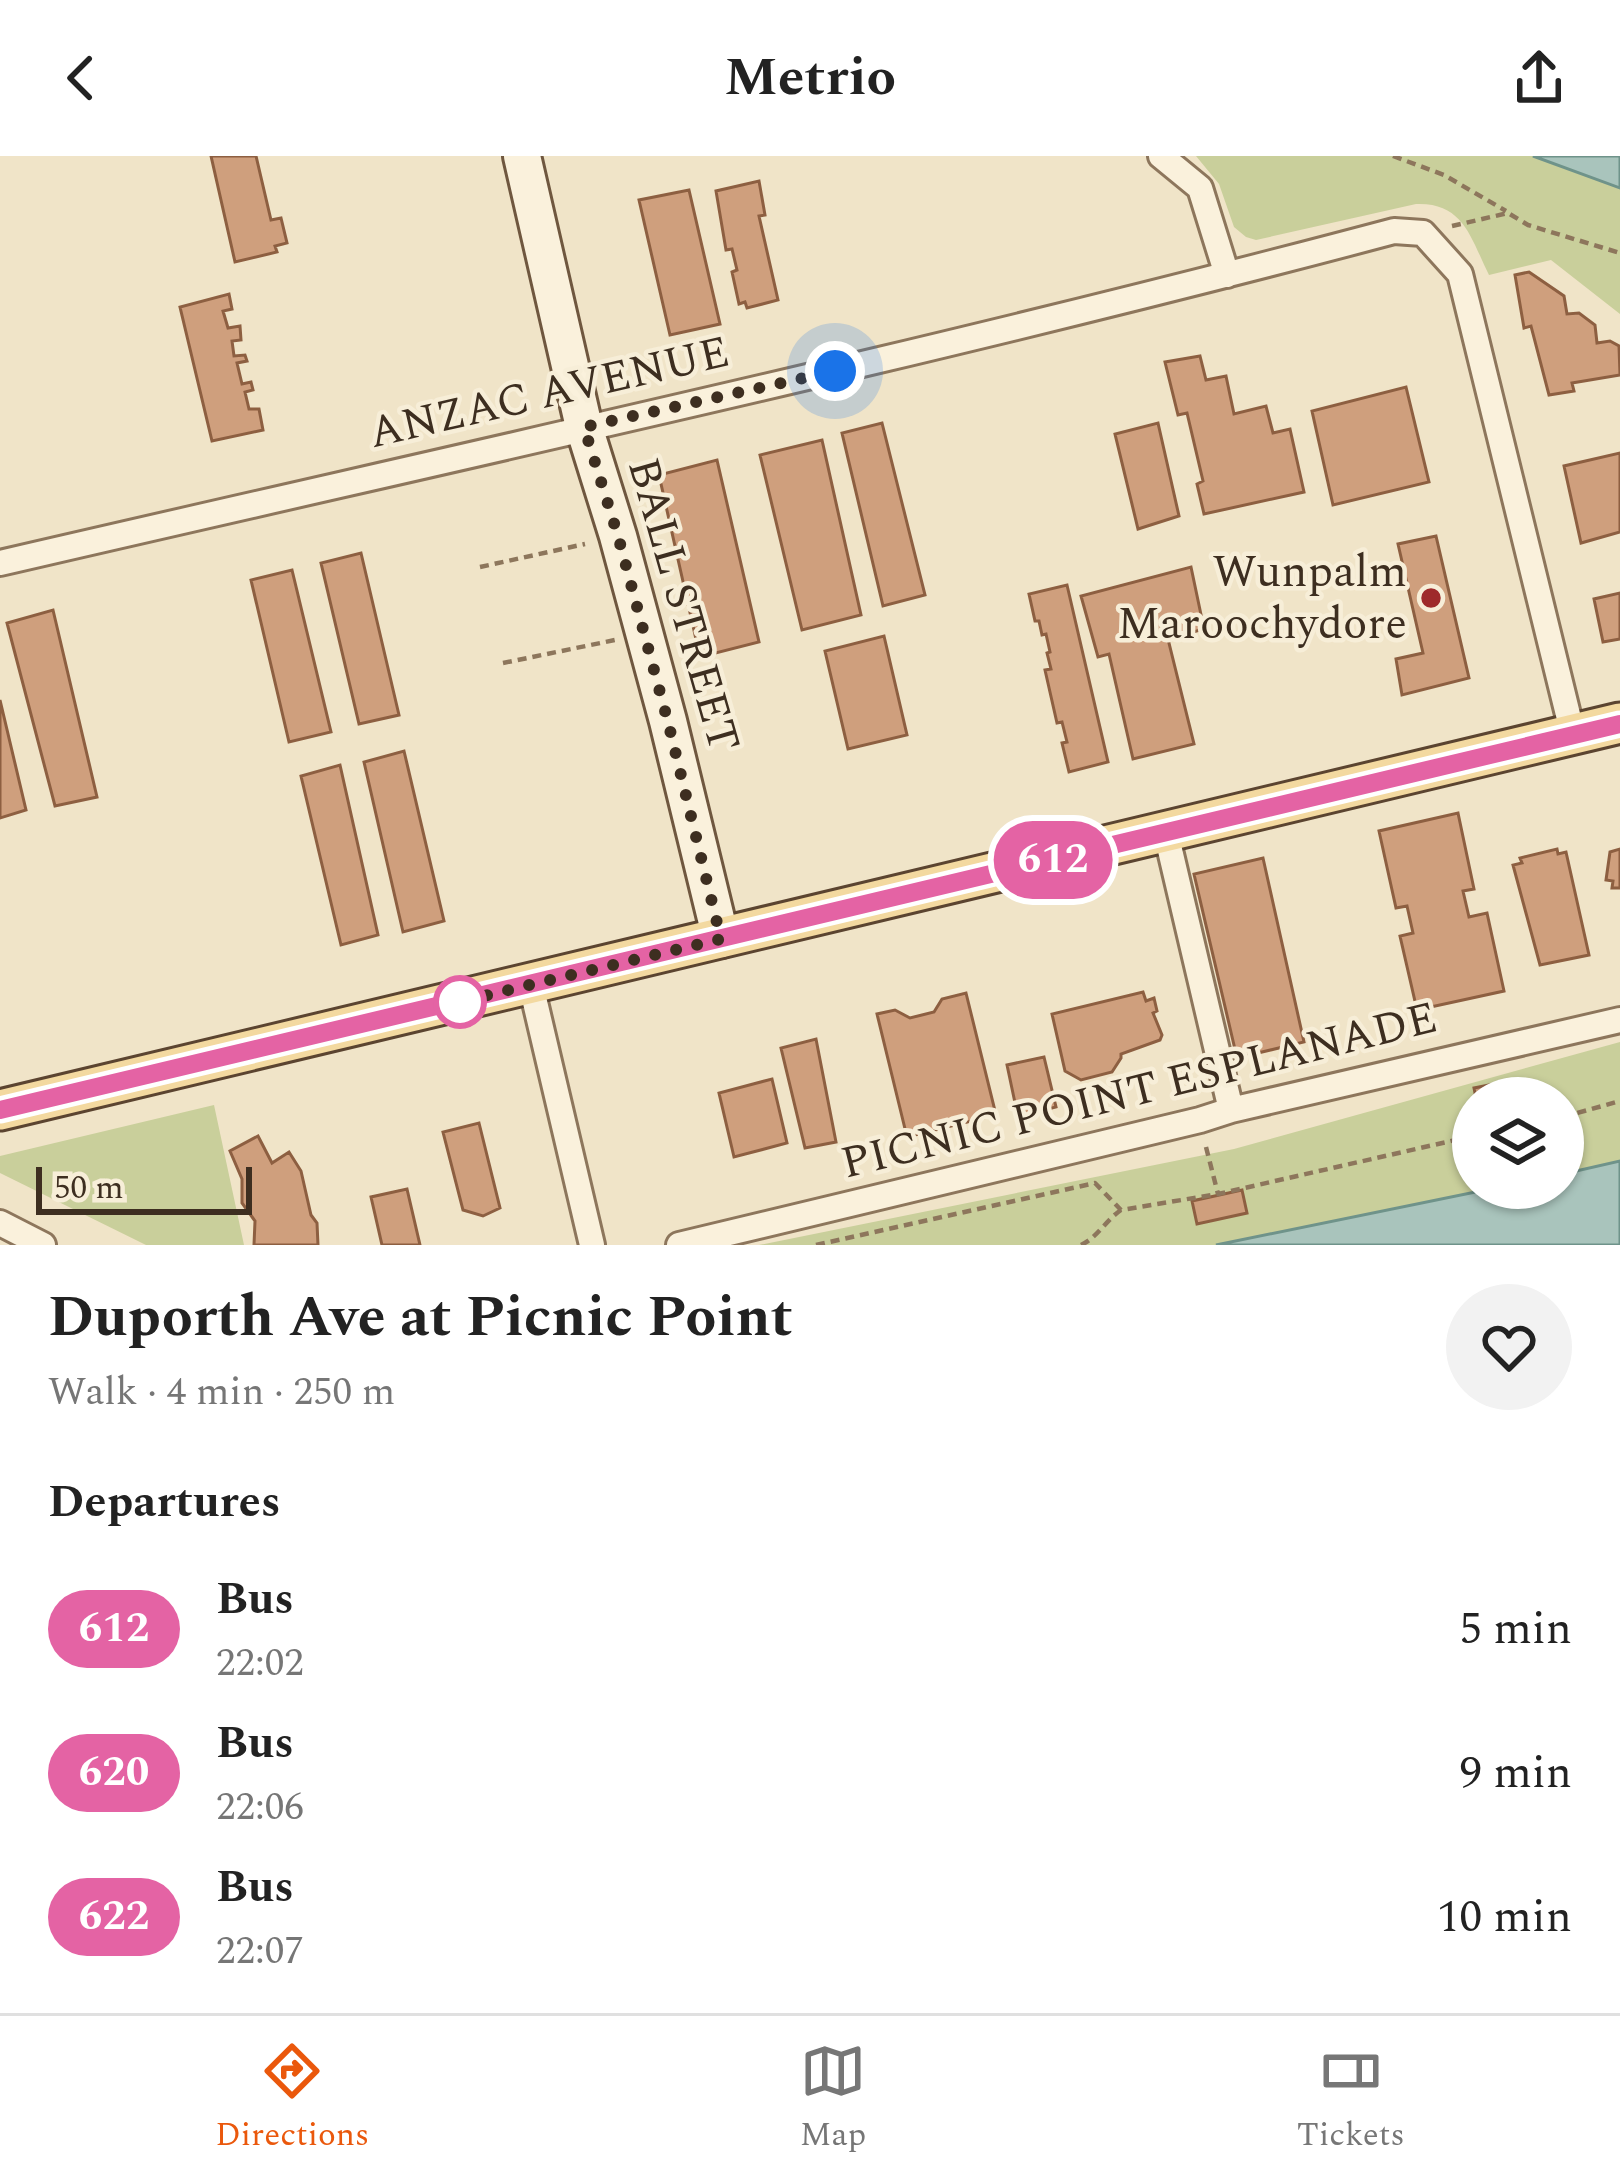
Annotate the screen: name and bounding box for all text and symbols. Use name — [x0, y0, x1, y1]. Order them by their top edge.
text: Metrio — [724, 37, 896, 119]
icon: back — [48, 45, 114, 111]
icon: share — [1506, 45, 1572, 111]
street label: ANZAC AVENUE — [362, 318, 736, 468]
your location — [805, 341, 865, 401]
street label: BALL STREET — [608, 450, 758, 760]
place label: Wunpalm Maroochydore — [1117, 538, 1407, 659]
marker: Wunpalm Maroochydore — [1418, 585, 1444, 611]
line badge: 612 — [984, 821, 1122, 899]
text: 612 — [1018, 828, 1088, 891]
unlabelled marker — [435, 977, 485, 1027]
street label: PICNIC POINT ESPLANADE — [834, 984, 1444, 1198]
map controls — [1452, 1077, 1584, 1209]
button: layers — [1452, 1077, 1584, 1209]
scale bar — [36, 1161, 252, 1214]
text: 50 m — [54, 1163, 124, 1213]
text: Duporth Ave at Picnic Point — [48, 1275, 793, 1361]
button: heart — [1446, 1284, 1572, 1410]
text: Walk · 4 min · 250 m — [48, 1363, 395, 1422]
text: Departures — [48, 1468, 281, 1537]
text: Bus — [216, 1565, 294, 1634]
text: 5 min — [1459, 1595, 1572, 1664]
text: 612 — [79, 1597, 149, 1660]
text: 22:02 — [216, 1634, 304, 1693]
text: Bus — [216, 1709, 294, 1778]
text: 9 min — [1459, 1739, 1572, 1808]
text: 620 — [79, 1741, 149, 1804]
text: 22:06 — [216, 1778, 304, 1837]
text: Bus — [216, 1853, 294, 1922]
text: 10 min — [1437, 1883, 1572, 1952]
text: 622 — [79, 1885, 149, 1948]
text: 22:07 — [216, 1922, 304, 1981]
tab: Directions — [215, 2038, 369, 2160]
tab: Map — [800, 2038, 866, 2160]
tab: Tickets — [1297, 2038, 1405, 2160]

